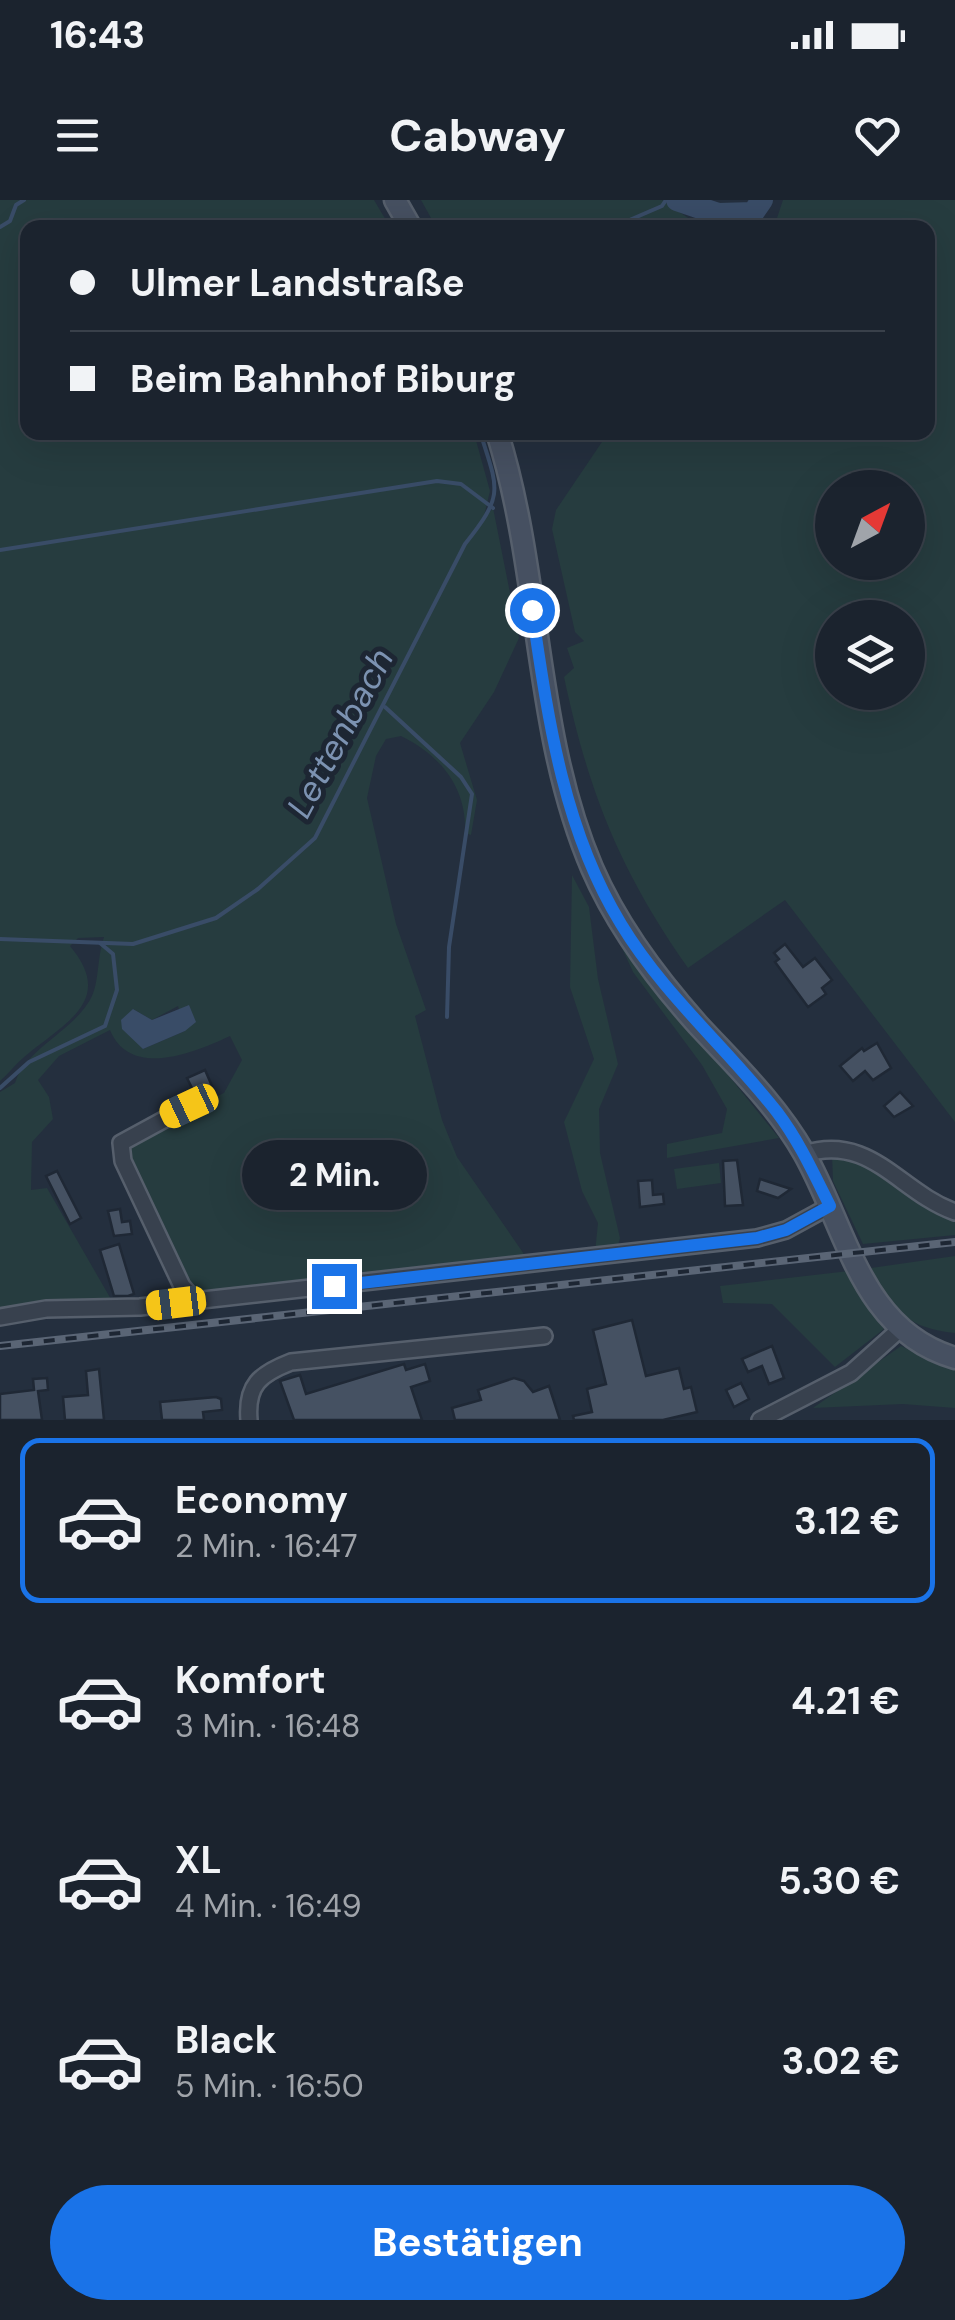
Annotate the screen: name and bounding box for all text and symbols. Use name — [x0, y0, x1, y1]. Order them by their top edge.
text: 16:43 — [50, 10, 145, 60]
text: Cabway — [389, 106, 566, 165]
icon: menu — [50, 108, 105, 163]
icon: heart — [850, 108, 905, 163]
text: Ulmer Landstraße — [130, 258, 465, 308]
text: Beim Bahnhof Biburg — [130, 354, 516, 404]
north arrow — [815, 470, 925, 580]
map controls — [815, 470, 925, 710]
route start — [510, 588, 555, 633]
button: layers — [815, 600, 925, 710]
water label: Lettenbach — [276, 640, 404, 826]
car — [155, 1080, 223, 1132]
callout: 2 Min. — [242, 1141, 426, 1211]
text: 2 Min. — [289, 1154, 380, 1196]
route end — [312, 1264, 357, 1309]
car — [144, 1284, 208, 1322]
text: Economy — [175, 1475, 348, 1525]
icon: car — [55, 1476, 145, 1566]
text: 3.12 € — [794, 1496, 900, 1546]
text: 2 Min. · 16:47 — [175, 1525, 358, 1567]
text: Komfort — [175, 1655, 326, 1705]
icon: car — [55, 1656, 145, 1746]
text: 4.21 € — [791, 1676, 900, 1726]
text: 3 Min. · 16:48 — [175, 1705, 361, 1747]
text: XL — [175, 1835, 222, 1885]
icon: car — [55, 1836, 145, 1926]
text: 5.30 € — [778, 1856, 900, 1906]
text: 4 Min. · 16:49 — [175, 1885, 362, 1927]
text: Black — [175, 2015, 277, 2065]
icon: car — [55, 2016, 145, 2106]
text: 3.02 € — [782, 2036, 900, 2086]
text: 5 Min. · 16:50 — [175, 2065, 364, 2107]
button: Bestätigen — [50, 2185, 905, 2300]

